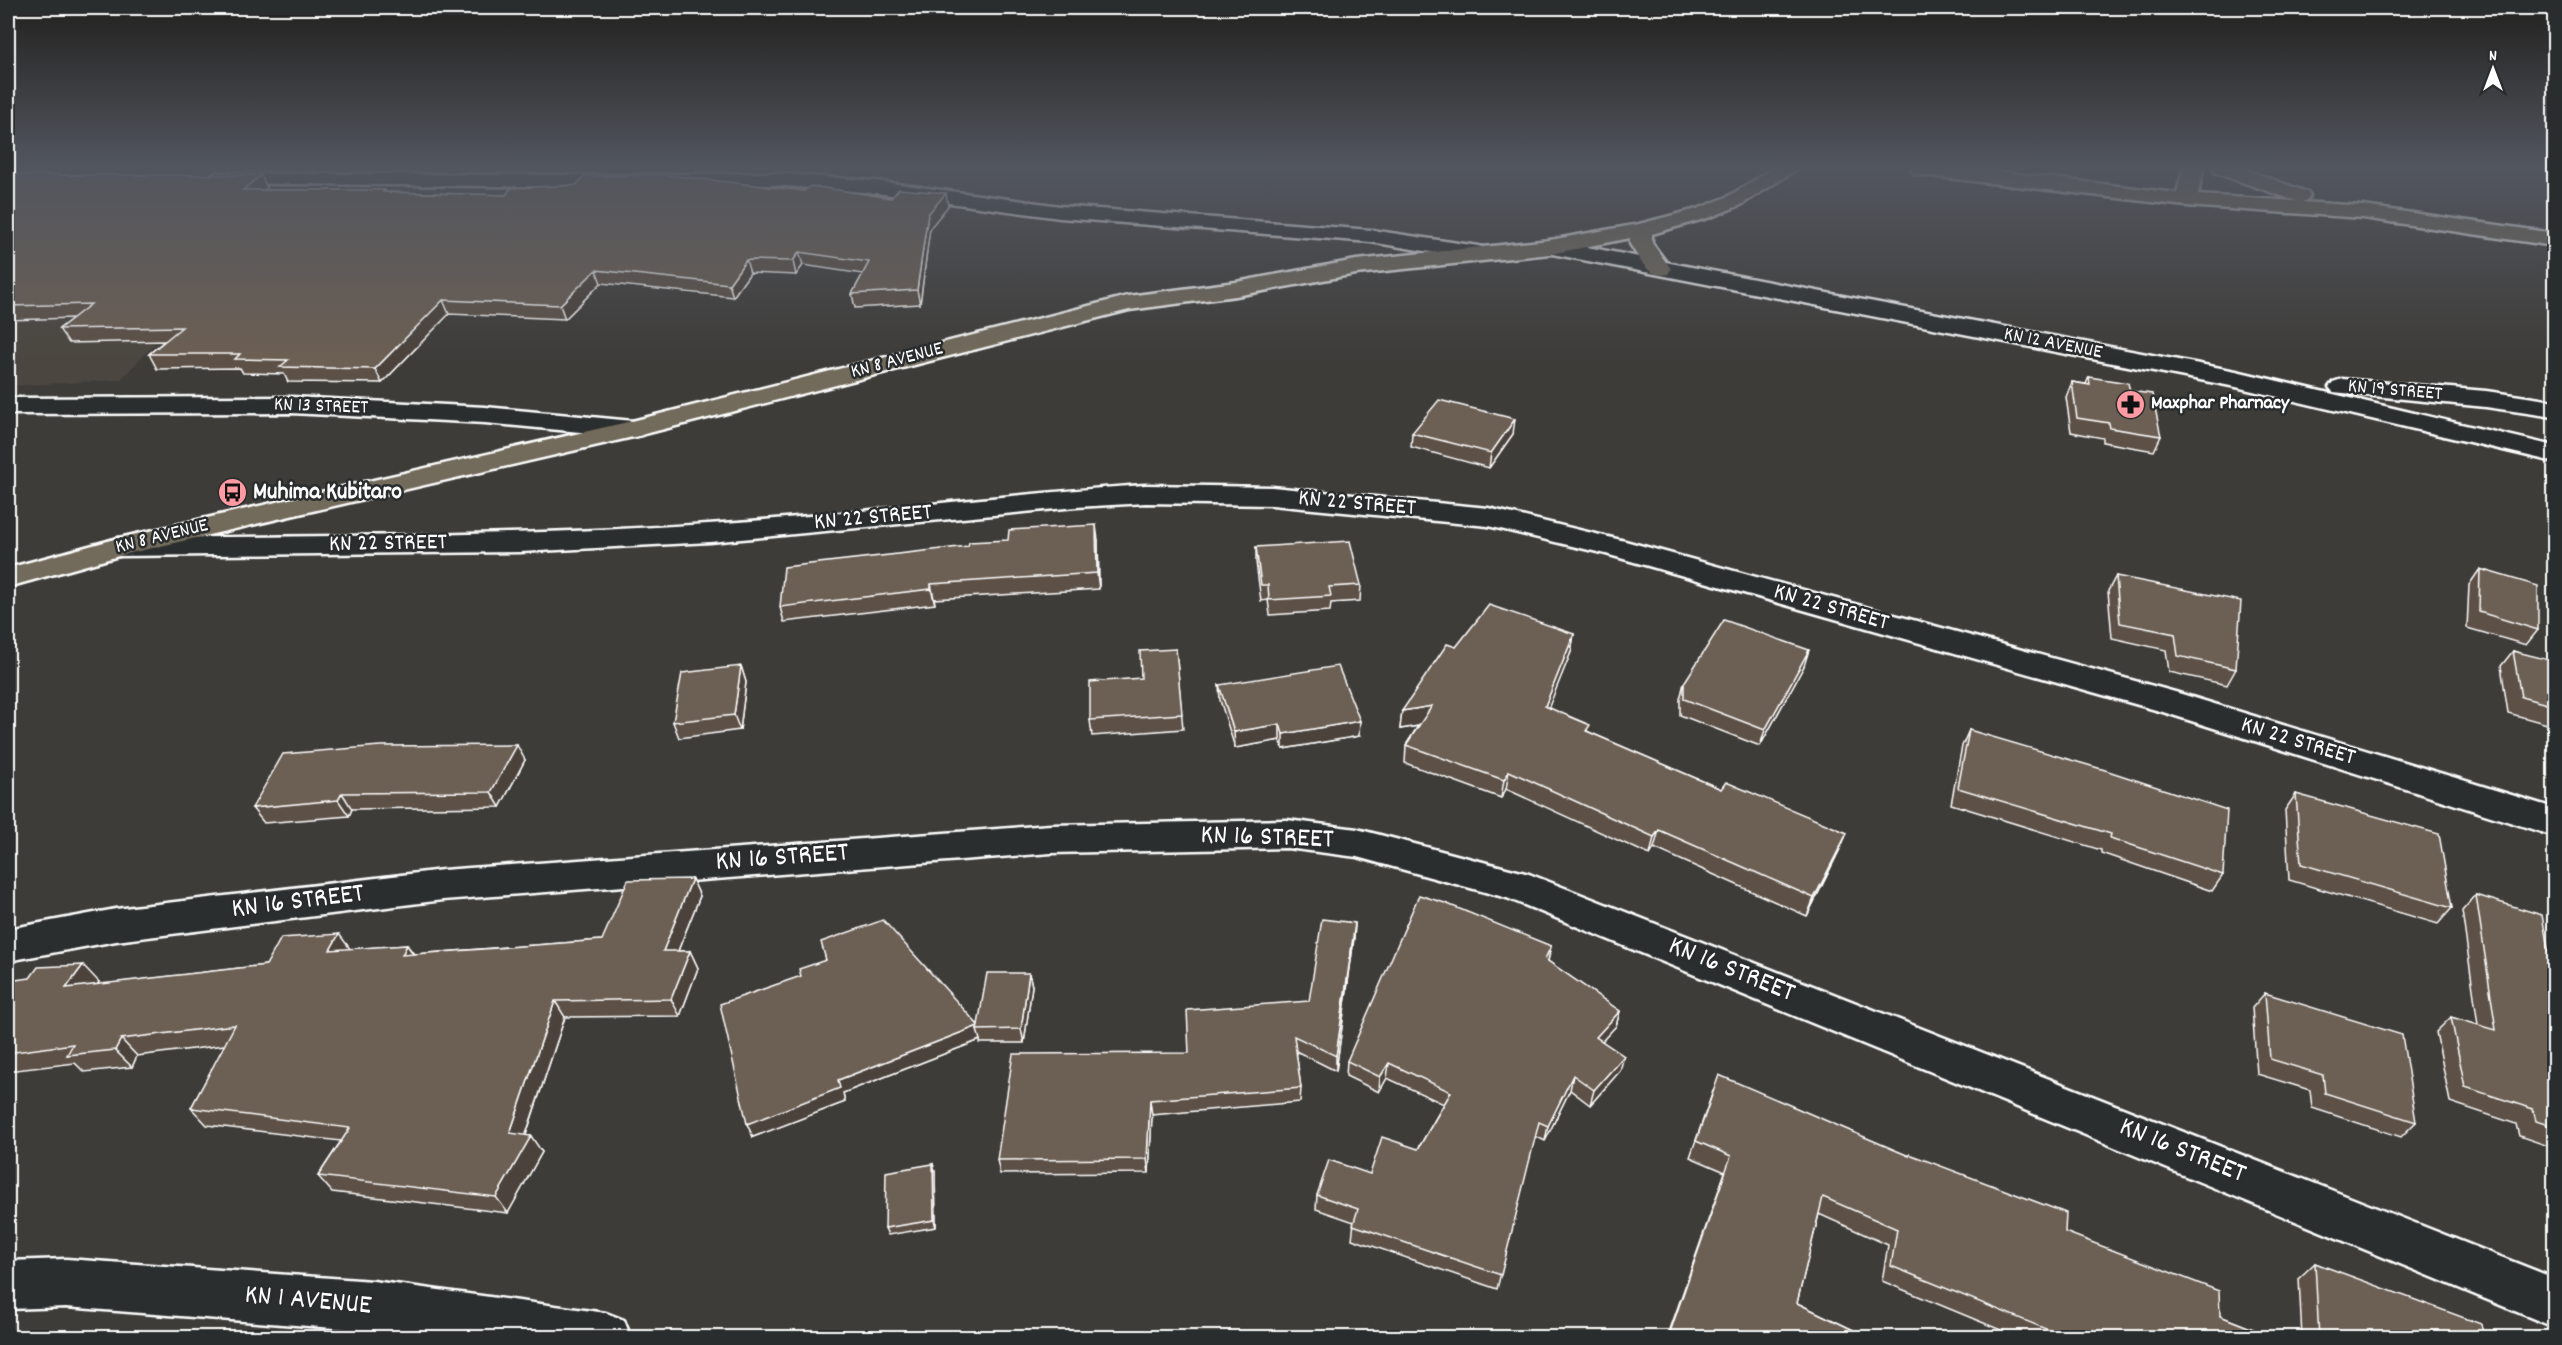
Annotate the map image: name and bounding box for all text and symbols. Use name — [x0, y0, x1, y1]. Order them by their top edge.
north arrow — [2463, 39, 2523, 99]
text: N — [2489, 45, 2497, 68]
street label: KN 12 AVENUE — [2001, 321, 2105, 367]
street label: KN 8 AVENUE — [848, 335, 946, 387]
street label: KN 19 STREET — [2347, 373, 2443, 409]
pharmacy icon: Maxphar Pharnacy — [2114, 388, 2146, 420]
place label: Maxphar Pharnacy — [2151, 390, 2290, 418]
street label: KN 13 STREET — [273, 391, 369, 423]
place label: Muhima Kubitaro — [253, 476, 402, 510]
bus stop icon: Muhima Kubitaro — [216, 477, 248, 509]
street label: KN 22 STREET — [1297, 482, 1418, 526]
street label: KN 22 STREET — [813, 496, 934, 540]
street label: KN 8 AVENUE — [113, 512, 211, 562]
street label: KN 22 STREET — [329, 526, 448, 562]
street label: KN 22 STREET — [1770, 575, 1893, 641]
street label: KN 22 STREET — [2237, 708, 2360, 776]
street label: KN 16 STREET — [1200, 817, 1334, 861]
street label: KN 16 STREET — [714, 834, 850, 884]
street label: KN 16 STREET — [229, 875, 367, 931]
street label: KN 16 STREET — [1662, 927, 1800, 1015]
street label: KN 16 STREET — [2113, 1108, 2251, 1196]
street label: KN 1 AVENUE — [243, 1277, 373, 1327]

